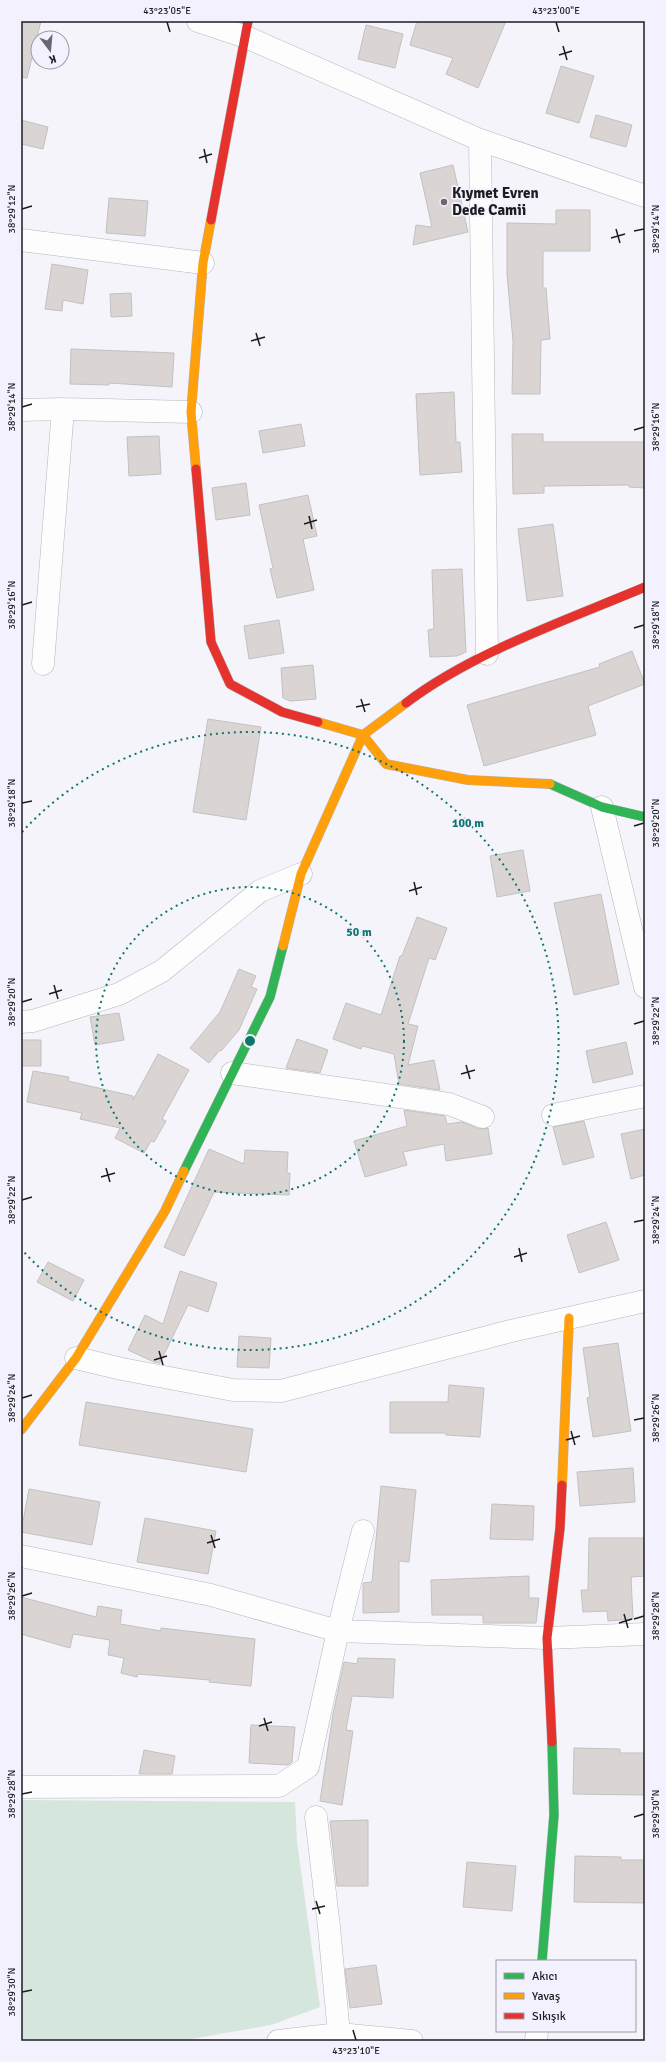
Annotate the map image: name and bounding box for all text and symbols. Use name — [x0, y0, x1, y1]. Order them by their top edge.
text: 43°23'05"E — [143, 5, 191, 17]
text: 43°23'00"E — [532, 5, 580, 17]
north arrow — [30, 30, 70, 70]
text: K — [47, 52, 58, 66]
place label: Kıymet Evren Dede Camii — [452, 184, 539, 219]
text: 38°29'12"N — [6, 185, 18, 233]
marker: Kıymet Evren Dede Camii — [439, 197, 449, 207]
text: 38°29'14"N — [650, 205, 662, 253]
text: 38°29'14"N — [6, 383, 18, 431]
text: 38°29'16"N — [650, 403, 662, 451]
text: 38°29'16"N — [6, 581, 18, 629]
text: 38°29'18"N — [650, 601, 662, 649]
text: 38°29'18"N — [6, 779, 18, 827]
text: 38°29'20"N — [650, 799, 662, 847]
text: 100 m — [452, 816, 484, 831]
text: 50 m — [346, 925, 372, 940]
text: 38°29'20"N — [6, 978, 18, 1026]
text: 38°29'22"N — [650, 997, 662, 1045]
centre of rings — [243, 1034, 257, 1048]
text: 38°29'22"N — [6, 1176, 18, 1224]
text: 38°29'24"N — [650, 1196, 662, 1244]
text: 38°29'24"N — [6, 1374, 18, 1422]
text: 38°29'26"N — [650, 1394, 662, 1442]
text: 38°29'26"N — [6, 1572, 18, 1620]
text: 38°29'28"N — [650, 1592, 662, 1640]
text: 38°29'28"N — [6, 1770, 18, 1818]
text: 38°29'30"N — [650, 1790, 662, 1838]
legend — [496, 1960, 636, 2032]
text: 38°29'30"N — [6, 1968, 18, 2016]
text: Akıcı — [532, 1969, 558, 1984]
text: Yavaş — [532, 1989, 560, 2004]
text: Sıkışık — [532, 2009, 566, 2024]
text: 43°23'10"E — [332, 2045, 380, 2057]

